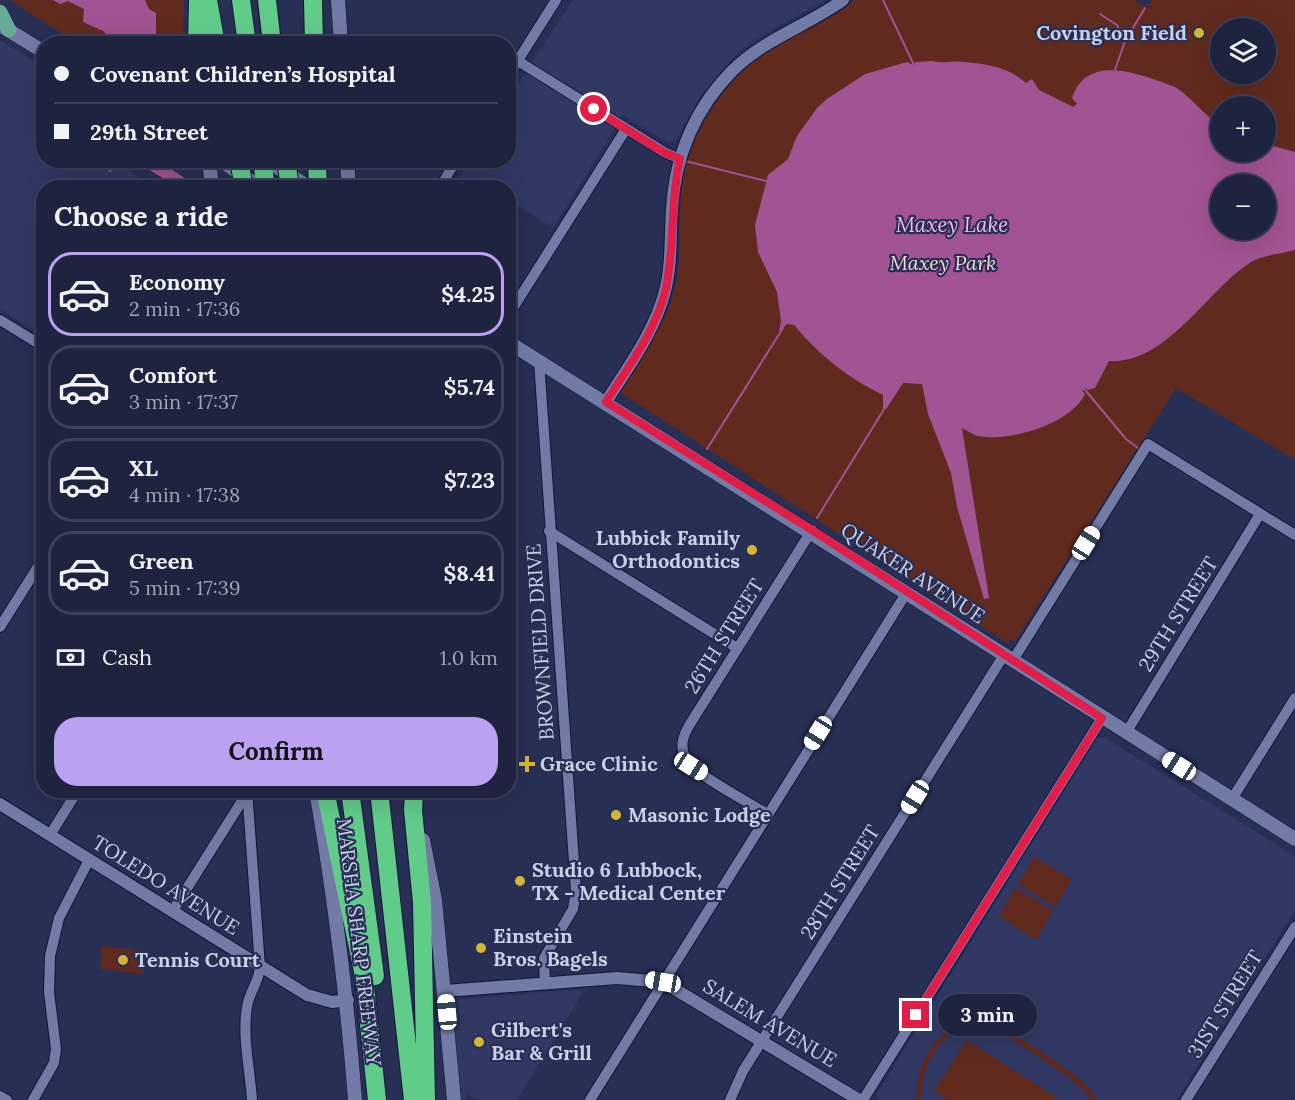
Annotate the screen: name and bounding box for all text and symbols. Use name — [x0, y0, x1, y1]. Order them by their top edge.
map controls — [1210, 18, 1276, 240]
button: layers — [1210, 18, 1276, 84]
place label: Covington Field — [1036, 20, 1187, 45]
marker: Covington Field — [1192, 26, 1206, 40]
text: Covenant Children’s Hospital — [90, 60, 396, 88]
route start — [580, 95, 607, 122]
button: + — [1210, 96, 1276, 162]
text: 29th Street — [90, 118, 208, 146]
button: − — [1210, 174, 1276, 240]
text: Choose a ride — [54, 199, 228, 233]
water label: Maxey Lake — [896, 211, 1008, 238]
park label: Maxey Park — [890, 250, 996, 275]
icon: car — [57, 267, 111, 321]
text: Economy — [129, 268, 225, 296]
text: $4.25 — [441, 280, 495, 308]
text: 2 min · 17:36 — [129, 296, 240, 321]
icon: car — [57, 360, 111, 414]
text: Comfort — [129, 361, 217, 389]
text: $5.74 — [444, 373, 495, 401]
text: 3 min · 17:37 — [129, 389, 238, 414]
icon: car — [57, 453, 111, 507]
text: XL — [129, 454, 158, 482]
text: $7.23 — [444, 466, 495, 494]
text: 4 min · 17:38 — [129, 482, 240, 507]
street label: QUAKER AVENUE — [837, 517, 990, 628]
car — [1069, 523, 1103, 563]
place label: Lubbick Family Orthodontics — [596, 525, 740, 573]
street label: BROWNFIELD DRIVE — [520, 543, 559, 741]
marker: Lubbick Family Orthodontics — [745, 543, 759, 557]
icon: car — [57, 546, 111, 600]
text: Green — [129, 547, 194, 575]
street label: 29TH STREET — [1132, 552, 1223, 676]
text: $8.41 — [443, 559, 495, 587]
street label: 26TH STREET — [678, 574, 769, 698]
text: 5 min · 17:39 — [129, 575, 241, 600]
icon: cash — [54, 641, 87, 674]
text: Cash — [102, 643, 152, 671]
text: 1.0 km — [440, 645, 498, 670]
car — [801, 713, 835, 753]
button: Confirm — [54, 717, 498, 786]
car — [671, 749, 711, 783]
car — [1159, 749, 1199, 783]
place label: Grace Clinic — [540, 751, 658, 776]
marker: Grace Clinic — [518, 755, 536, 773]
car — [898, 777, 932, 817]
place label: Masonic Lodge — [628, 802, 771, 827]
marker: Masonic Lodge — [609, 808, 623, 822]
street label: MARSHA SHARP FREEWAY — [332, 817, 387, 1068]
street label: 28TH STREET — [795, 820, 885, 943]
street label: TOLEDO AVENUE — [88, 829, 244, 940]
place label: Studio 6 Lubbock, TX - Medical Center — [532, 857, 726, 905]
marker: Studio 6 Lubbock, TX - Medical Center — [513, 874, 527, 888]
place label: Einstein Bros. Bagels — [493, 923, 608, 971]
marker: Einstein Bros. Bagels — [474, 941, 488, 955]
street label: 31ST STREET — [1182, 945, 1268, 1062]
place label: Tennis Court — [135, 947, 261, 972]
marker: Tennis Court — [116, 953, 130, 967]
car — [644, 970, 682, 994]
street label: SALEM AVENUE — [699, 973, 842, 1072]
car — [436, 993, 458, 1031]
callout: 3 min — [937, 994, 1036, 1036]
route end — [902, 1001, 929, 1028]
text: 3 min — [960, 1002, 1015, 1027]
place label: Gilbert's Bar & Grill — [491, 1017, 592, 1065]
marker: Gilbert's Bar & Grill — [472, 1035, 486, 1049]

